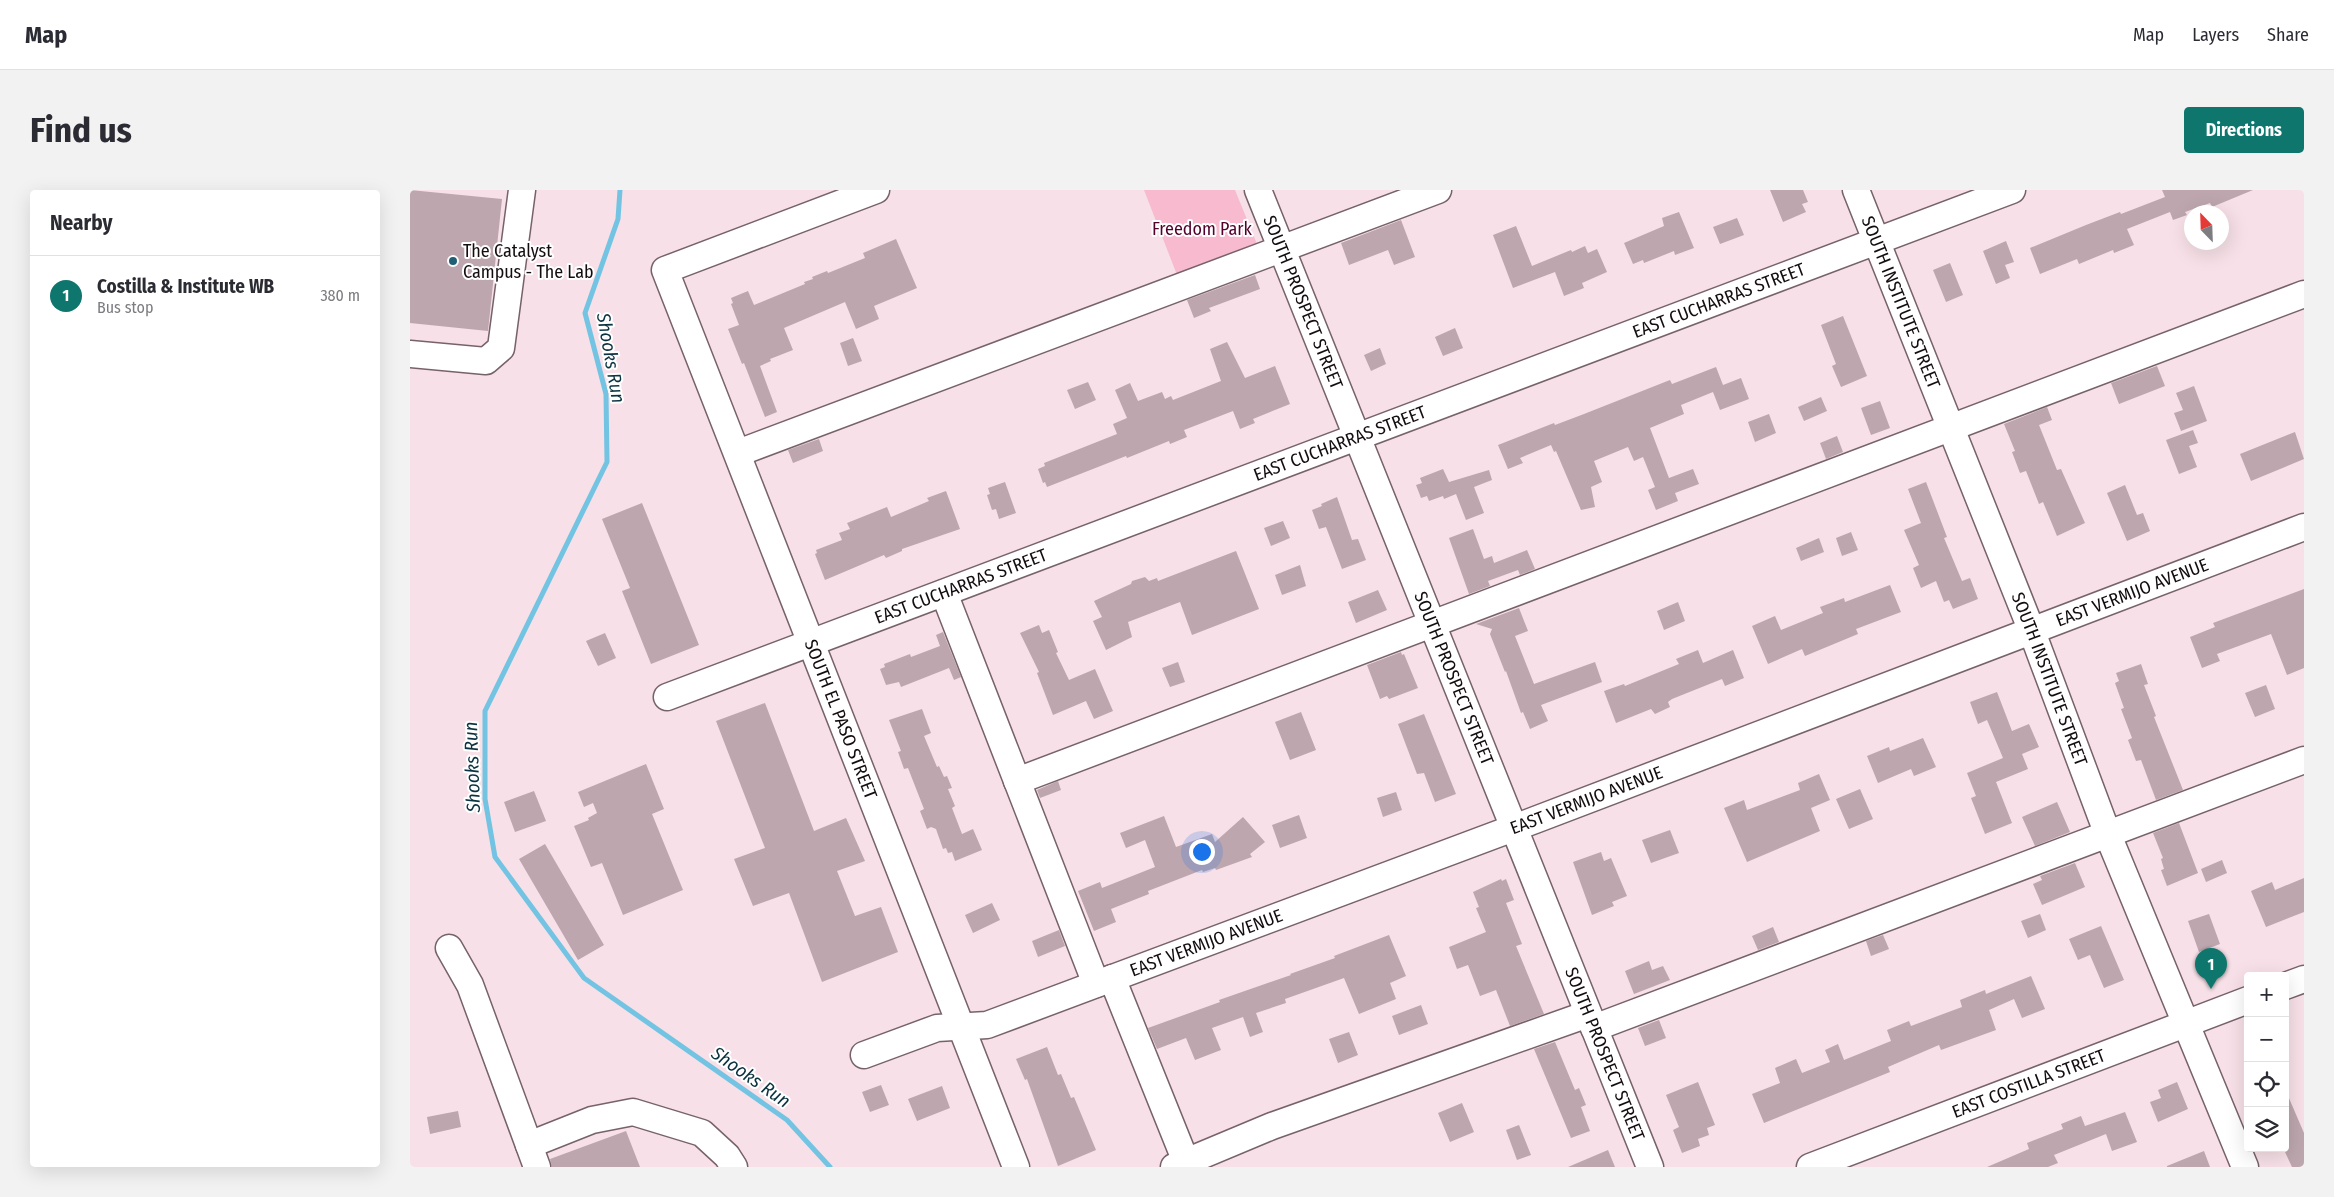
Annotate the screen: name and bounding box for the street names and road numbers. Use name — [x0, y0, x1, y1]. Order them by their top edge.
street label: SOUTH PROSPECT STREET — [1258, 212, 1348, 393]
street label: SOUTH INSTITUTE STREET — [1857, 213, 1945, 392]
street label: EAST CUCHARRAS STREET — [1630, 258, 1809, 343]
street label: EAST CUCHARRAS STREET — [1251, 401, 1430, 486]
street label: EAST CUCHARRAS STREET — [872, 544, 1051, 629]
street label: EAST VERMIJO AVENUE — [2053, 553, 2211, 631]
street label: SOUTH PROSPECT STREET — [1409, 588, 1499, 769]
street label: SOUTH INSTITUTE STREET — [2007, 589, 2092, 769]
street label: SOUTH EL PASO STREET — [800, 636, 882, 803]
street label: EAST VERMIJO AVENUE — [1507, 761, 1666, 839]
street label: EAST VERMIJO AVENUE — [1127, 904, 1286, 982]
street label: SOUTH PROSPECT STREET — [1560, 964, 1650, 1145]
street label: EAST COSTILLA STREET — [1949, 1044, 2109, 1123]

